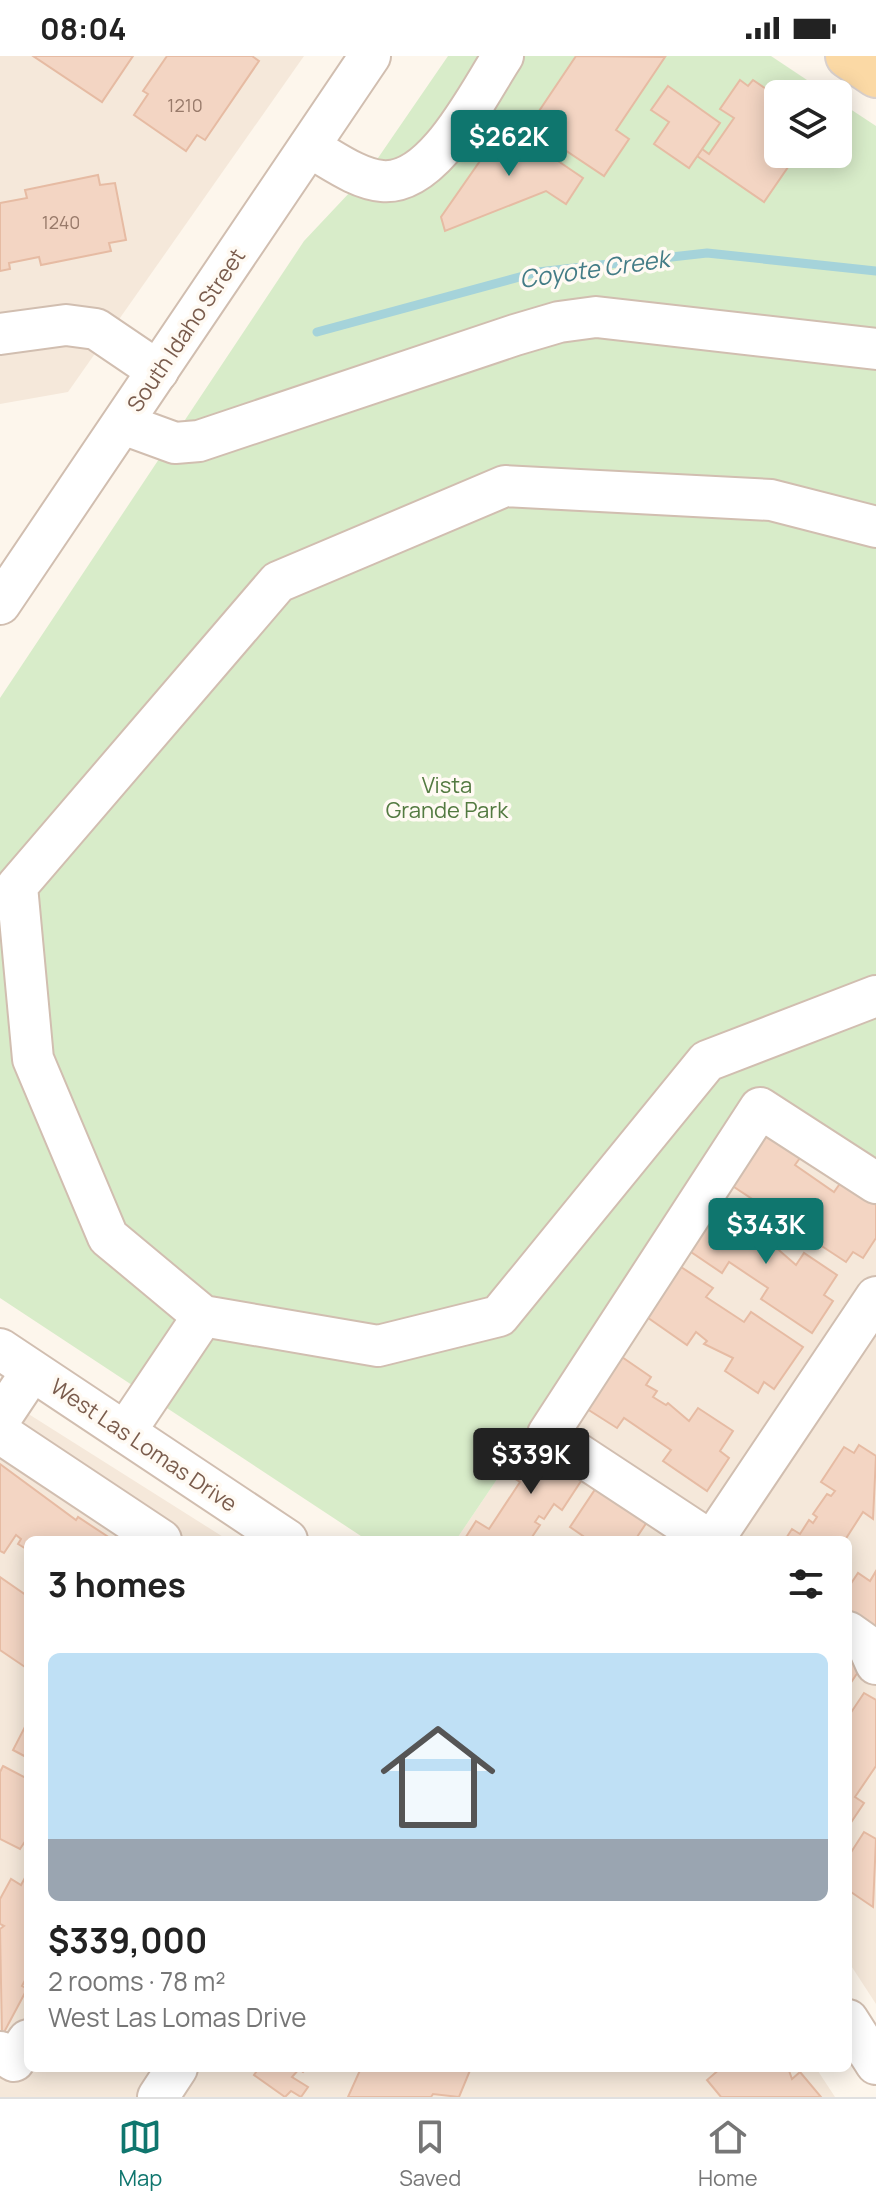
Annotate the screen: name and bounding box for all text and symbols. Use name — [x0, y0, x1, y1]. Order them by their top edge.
text: 08:04 — [40, 8, 126, 49]
map controls — [764, 80, 852, 168]
button: layers — [764, 80, 852, 168]
house number: 1210 — [167, 93, 203, 117]
pin: $262K — [453, 110, 565, 178]
text: $262K — [469, 118, 549, 154]
house number: 1240 — [42, 210, 80, 234]
water label: Coyote Creek — [517, 241, 674, 295]
street label: South Idaho Street — [120, 242, 252, 418]
park label: Vista Grande Park — [386, 770, 509, 825]
pin: $343K — [710, 1198, 822, 1266]
text: $343K — [726, 1206, 806, 1242]
street label: West Las Lomas Drive — [45, 1371, 243, 1519]
pin: $339K — [475, 1428, 587, 1496]
text: $339K — [491, 1436, 571, 1472]
text: 3 homes — [48, 1561, 186, 1607]
icon: filters — [784, 1562, 828, 1606]
icon: home — [366, 1705, 510, 1849]
text: $339,000 — [48, 1917, 207, 1963]
text: 2 rooms · 78 m² — [48, 1963, 226, 1999]
text: West Las Lomas Drive — [48, 1999, 307, 2035]
tab: Map — [118, 2115, 162, 2193]
tab: Saved — [399, 2115, 461, 2193]
tab: Home — [698, 2115, 758, 2193]

